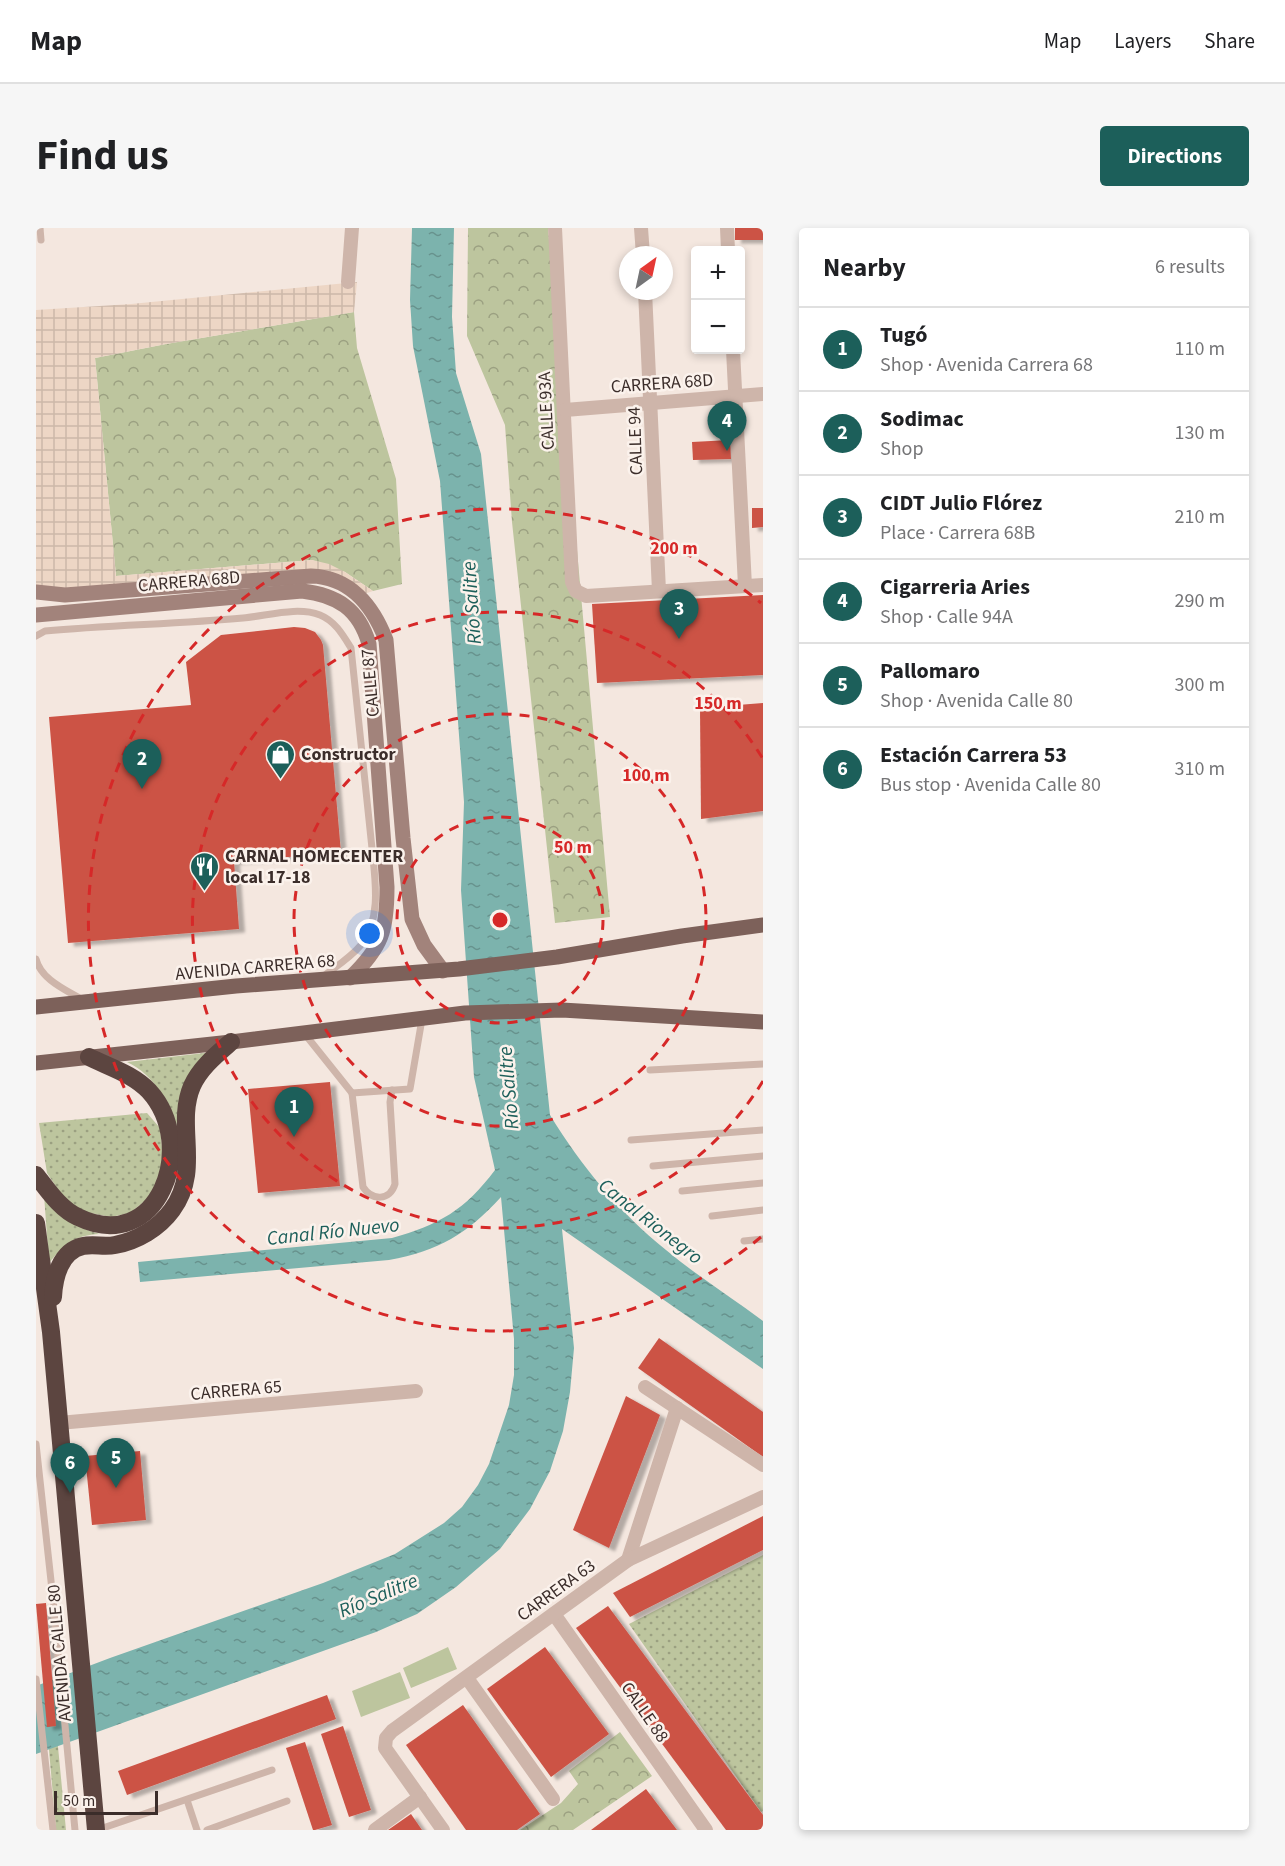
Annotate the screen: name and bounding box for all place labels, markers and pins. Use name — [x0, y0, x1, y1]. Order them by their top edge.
pin: 4 — [708, 402, 746, 451]
pin: 3 — [660, 590, 698, 639]
shop icon: Constructor — [264, 738, 296, 780]
pin: 2 — [122, 740, 162, 789]
place label: Constructor — [301, 742, 396, 767]
place label: CARNAL HOMECENTER local 17-18 — [225, 844, 403, 890]
restaurant icon: CARNAL HOMECENTER local 17-18 — [188, 850, 220, 892]
centre of rings — [490, 910, 510, 930]
pin: 1 — [274, 1088, 314, 1137]
pin: 5 — [96, 1438, 136, 1488]
pin: 6 — [51, 1444, 90, 1493]

